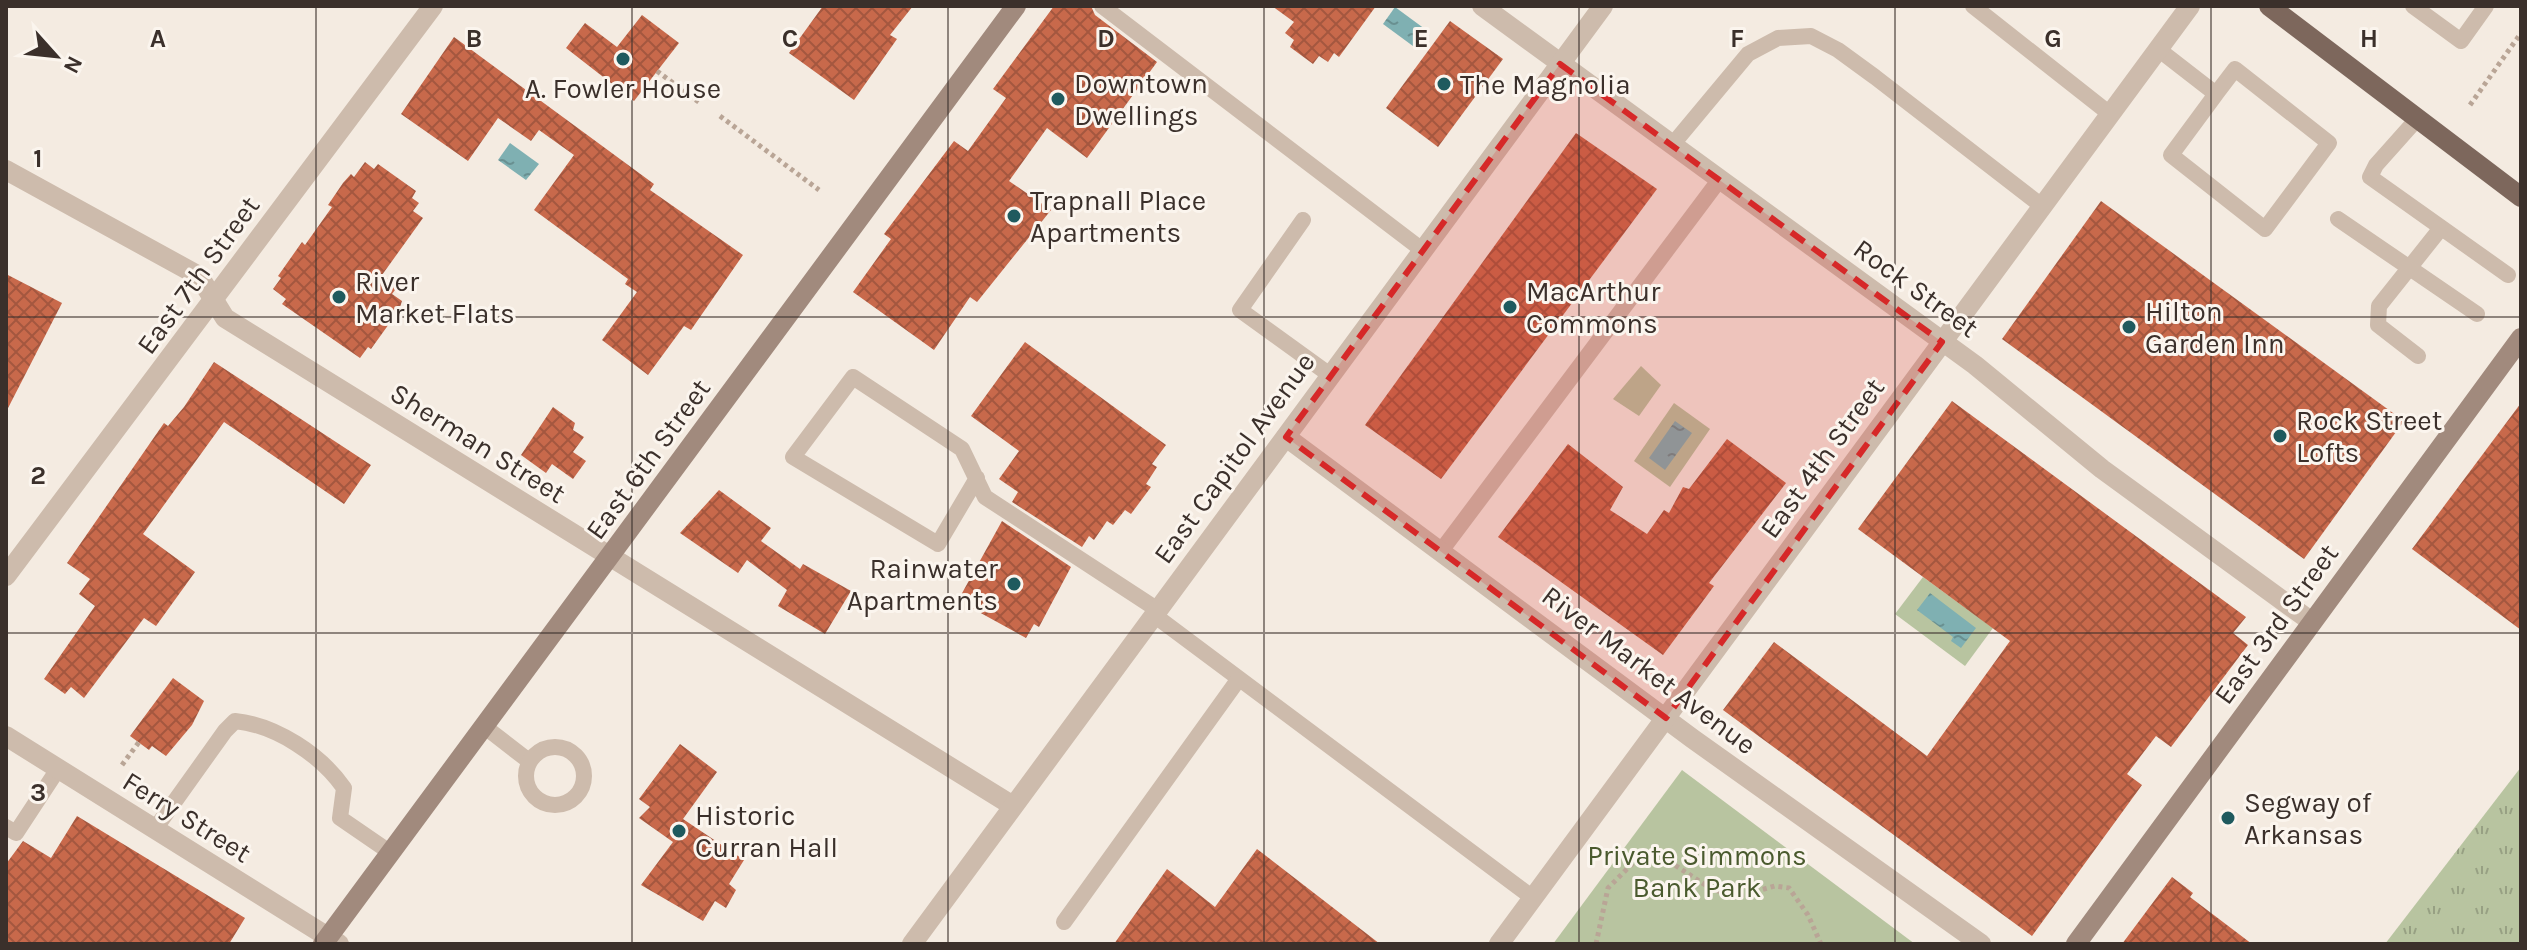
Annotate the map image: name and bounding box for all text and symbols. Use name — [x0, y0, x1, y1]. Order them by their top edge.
north arrow — [16, 16, 96, 96]
text: A — [150, 23, 166, 54]
text: B — [466, 23, 482, 54]
text: C — [782, 23, 798, 54]
text: D — [1097, 23, 1115, 54]
text: E — [1413, 23, 1429, 54]
text: F — [1730, 23, 1744, 54]
text: G — [2044, 23, 2062, 54]
text: H — [2360, 23, 2378, 54]
marker: A. Fowler House — [614, 50, 632, 68]
text: N — [58, 52, 88, 78]
place label: Downtown Dwellings — [1074, 67, 1208, 132]
place label: The Magnolia — [1460, 68, 1631, 101]
place label: A. Fowler House — [525, 72, 721, 105]
marker: The Magnolia — [1435, 75, 1453, 93]
marker: Downtown Dwellings — [1049, 90, 1067, 108]
text: 1 — [33, 143, 43, 174]
place label: Trapnall Place Apartments — [1030, 184, 1206, 249]
street label: East 7th Street — [130, 190, 266, 360]
marker: Trapnall Place Apartments — [1005, 207, 1023, 225]
street label: Rock Street — [1847, 232, 1985, 344]
place label: River Market Flats — [355, 265, 515, 330]
place label: MacArthur Commons — [1526, 275, 1661, 340]
marker: River Market Flats — [330, 288, 348, 306]
place label: Hilton Garden Inn — [2145, 295, 2285, 360]
marker: MacArthur Commons — [1501, 298, 1519, 316]
marker: Hilton Garden Inn — [2120, 318, 2138, 336]
street label: East Capitol Avenue — [1146, 346, 1322, 570]
street label: East 6th Street — [579, 372, 717, 546]
street label: East 4th Street — [1753, 372, 1891, 544]
street label: Sherman Street — [384, 376, 572, 510]
place label: Rock Street Lofts — [2296, 404, 2442, 469]
marker: Rock Street Lofts — [2271, 427, 2289, 445]
text: 2 — [30, 460, 46, 491]
street label: East 3rd Street — [2207, 538, 2345, 710]
place label: Rainwater Apartments — [847, 552, 999, 617]
marker: Rainwater Apartments — [1005, 575, 1023, 593]
street label: River Market Avenue — [1535, 579, 1763, 761]
street label: Ferry Street — [117, 765, 257, 869]
text: 3 — [30, 777, 46, 808]
place label: Segway of Arkansas — [2244, 786, 2372, 851]
place label: Historic Curran Hall — [695, 799, 838, 864]
marker: Segway of Arkansas — [2219, 809, 2237, 827]
marker: Historic Curran Hall — [670, 822, 688, 840]
park label: Private Simmons Bank Park — [1587, 839, 1807, 904]

